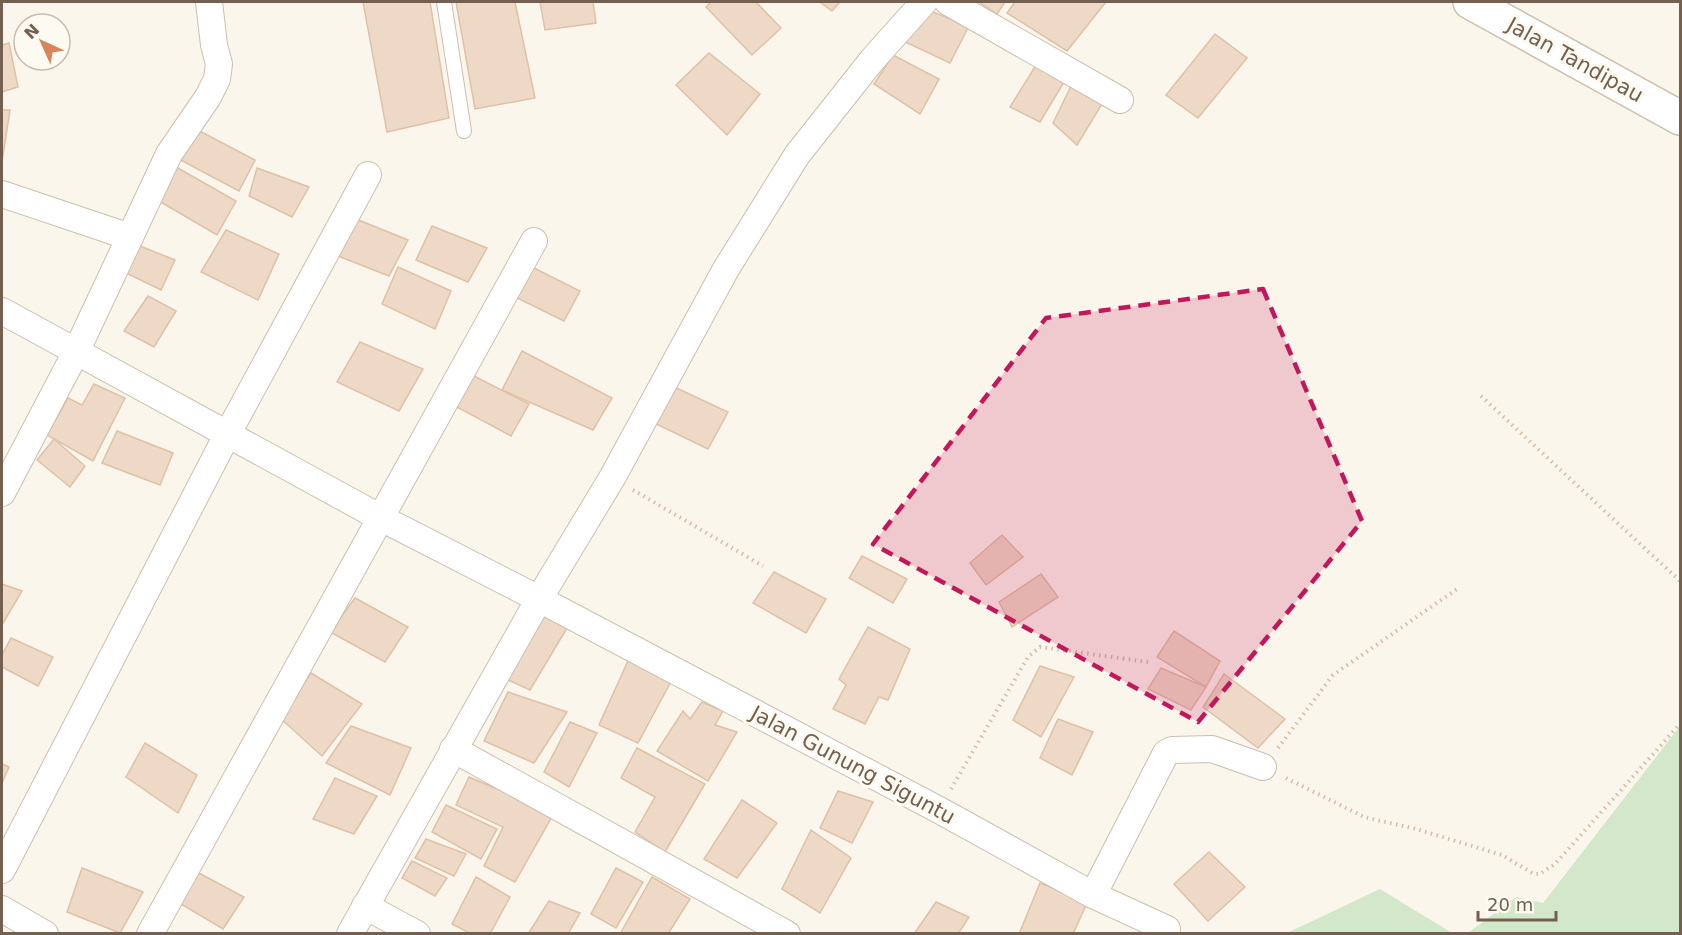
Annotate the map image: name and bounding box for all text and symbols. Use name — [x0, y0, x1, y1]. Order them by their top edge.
north arrow — [12, 12, 72, 72]
street label: Jalan Tandipau — [1501, 12, 1647, 107]
text: N — [20, 20, 43, 43]
street label: Jalan Gunung Siguntu — [745, 700, 959, 829]
scale bar — [1478, 884, 1556, 922]
text: 20 m — [1487, 894, 1533, 915]

